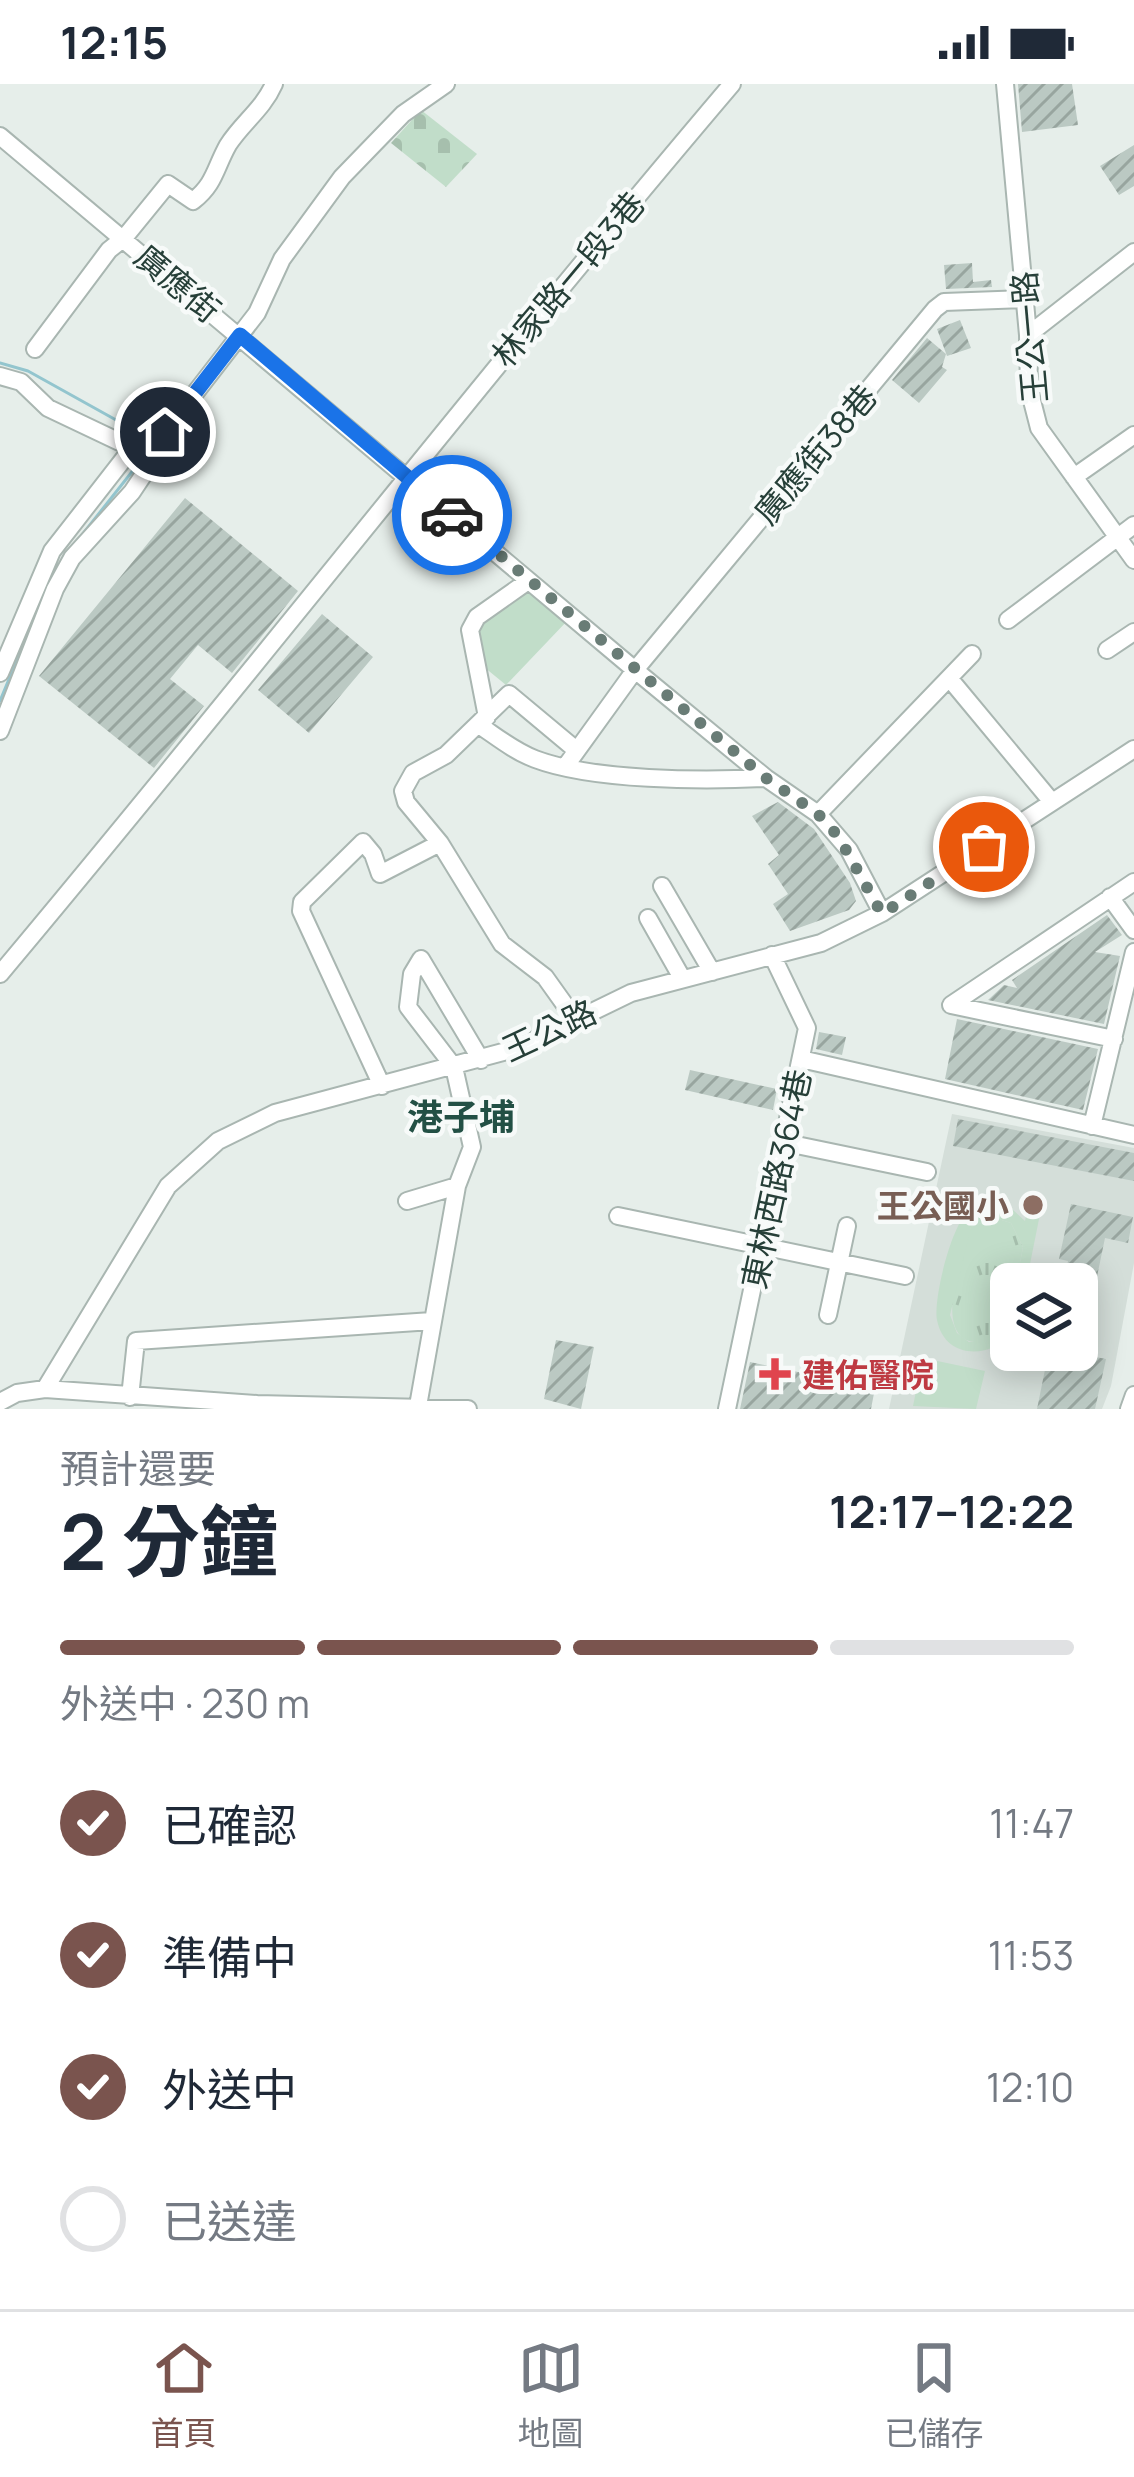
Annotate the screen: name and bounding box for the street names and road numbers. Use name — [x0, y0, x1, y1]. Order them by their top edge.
street label: 林家路一段3巷 — [481, 182, 655, 376]
street label: 廣應街 — [126, 234, 230, 332]
street label: 王公一路 — [1001, 269, 1057, 405]
street label: 廣應街38巷 — [743, 375, 887, 533]
street label: 王公路 — [495, 989, 603, 1071]
street label: 東林西路364巷 — [731, 1065, 821, 1293]

